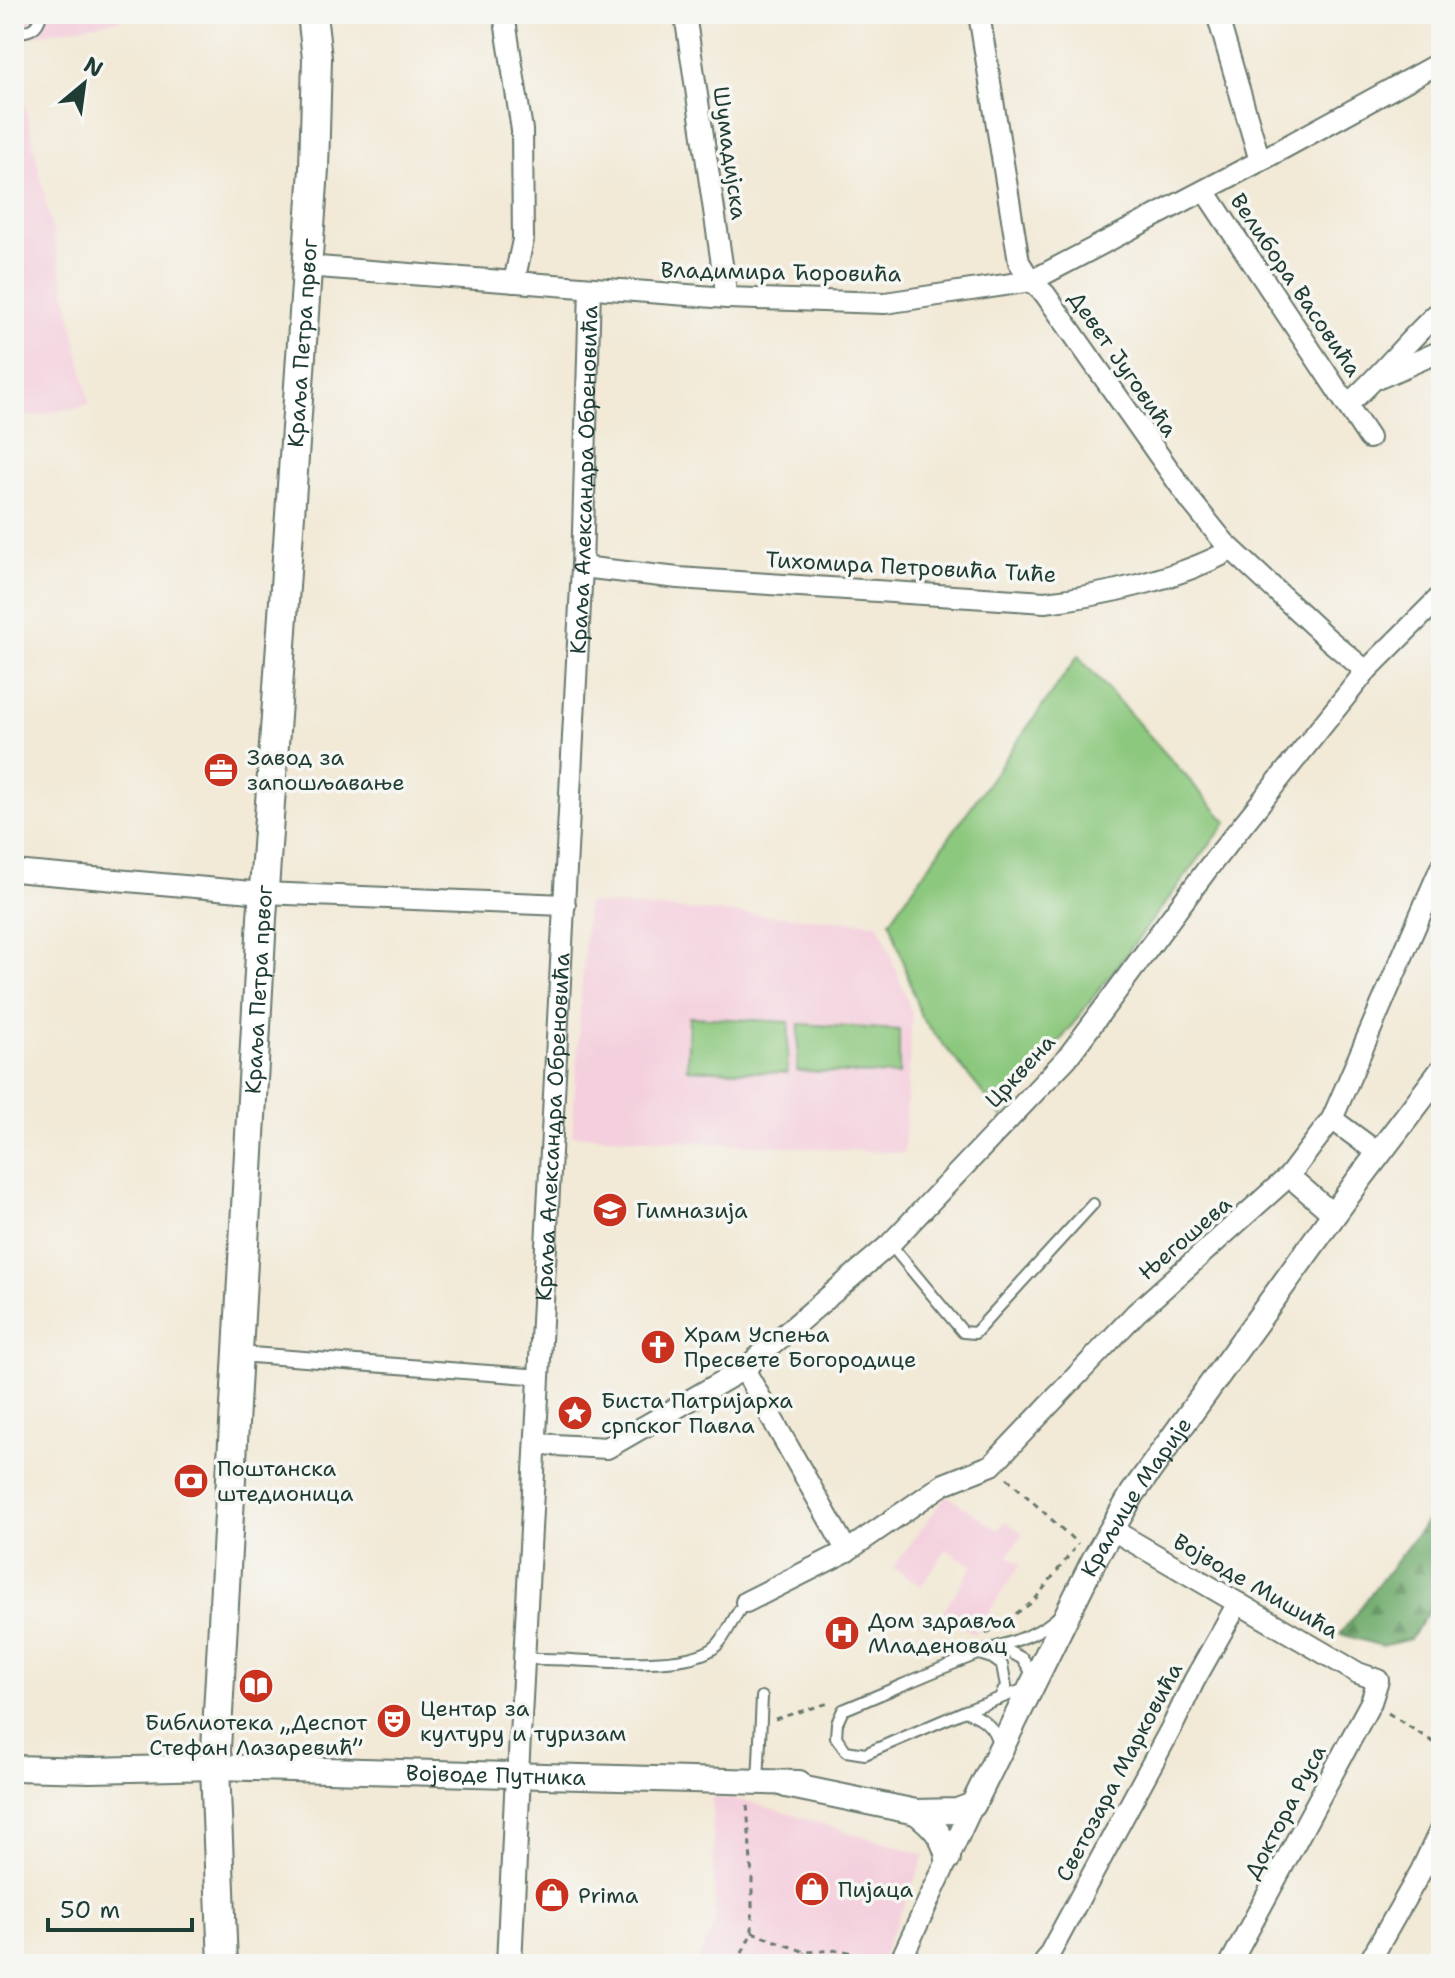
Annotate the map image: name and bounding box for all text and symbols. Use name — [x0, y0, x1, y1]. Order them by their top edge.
north arrow — [44, 44, 124, 124]
text: N — [79, 50, 108, 84]
street label: Шумадијска — [706, 85, 754, 222]
street label: Велибора Васовића — [1224, 188, 1368, 383]
street label: Краља Петра првог — [280, 237, 324, 448]
street label: Владимира Ћоровића — [660, 255, 902, 289]
street label: Девет Југовића — [1062, 285, 1184, 443]
street label: Краља Александра Обреновића — [563, 305, 604, 655]
street label: Тихомира Петровића Тиће — [765, 545, 1057, 589]
place label: Завод за запошљавање — [247, 743, 405, 797]
office icon: Завод за запошљавање — [202, 751, 240, 789]
street label: Краља Петра првог — [238, 883, 279, 1095]
street label: Краља Александра Обреновића — [529, 952, 576, 1302]
street label: Црквена — [979, 1028, 1062, 1114]
street label: Његошева — [1132, 1189, 1238, 1286]
school or university icon: Гимназија — [591, 1191, 629, 1229]
place label: Гимназија — [636, 1196, 748, 1225]
place label: Храм Успења Пресвете Богородице — [684, 1320, 917, 1374]
church icon: Храм Успења Пресвете Богородице — [639, 1328, 677, 1366]
place label: Биста Патријарха српског Павла — [601, 1386, 793, 1440]
place icon: Биста Патријарха српског Павла — [556, 1394, 594, 1432]
street label: Краљице Марије — [1074, 1411, 1198, 1581]
place label: Поштанска штедионица — [217, 1454, 354, 1508]
bank icon: Поштанска штедионица — [172, 1462, 210, 1500]
street label: Војводе Мишића — [1168, 1527, 1344, 1645]
place label: Дом здравља Младеновац — [868, 1606, 1016, 1660]
hospital icon: Дом здравља Младеновац — [823, 1614, 861, 1652]
street label: Светозара Марковића — [1049, 1657, 1189, 1886]
library icon: Библиотека „Деспот Стефан Лазаревић” — [237, 1667, 275, 1705]
place label: Центар за културу и туризам — [420, 1694, 626, 1748]
theatre icon: Центар за културу и туризам — [375, 1702, 413, 1740]
place label: Библиотека „Деспот Стефан Лазаревић” — [145, 1708, 368, 1762]
street label: Доктора Руса — [1237, 1740, 1333, 1884]
street label: Војводе Путника — [405, 1758, 587, 1792]
shop icon: Пијаца — [793, 1870, 831, 1908]
place label: Пијаца — [838, 1875, 914, 1904]
shop icon: Prima — [533, 1876, 571, 1914]
place label: Prima — [578, 1881, 639, 1910]
scale bar — [48, 1882, 192, 1932]
text: 50 m — [60, 1894, 120, 1926]

